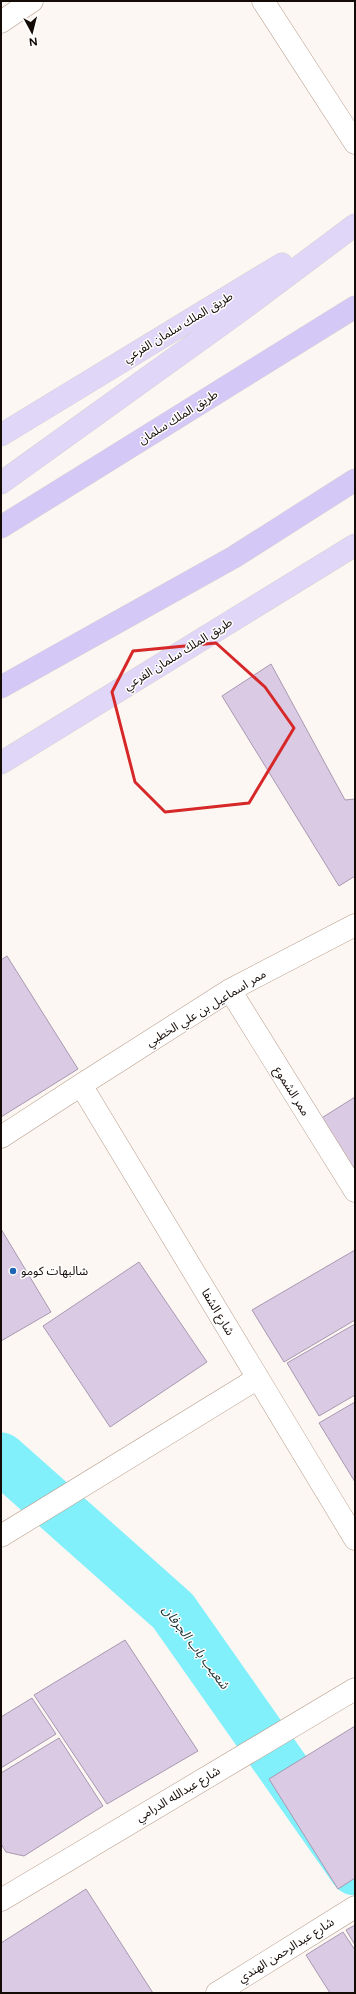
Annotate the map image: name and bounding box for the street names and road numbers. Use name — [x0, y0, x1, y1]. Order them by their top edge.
street label: طريق الملك سلمان الفرعي — [121, 289, 237, 368]
street label: طريق الملك سلمان — [136, 387, 221, 448]
street label: طريق الملك سلمان الفرعي — [121, 615, 236, 695]
street label: ممر اسماعيل بن علي الخطبي — [144, 967, 270, 1052]
street label: ممر الشموع — [270, 1064, 313, 1119]
street label: شارع الشفا — [197, 1286, 237, 1339]
street label: شارع عبدالله الدرامي — [133, 1763, 224, 1827]
street label: شارع عبدالرحمن الهندي — [235, 1915, 338, 1988]

